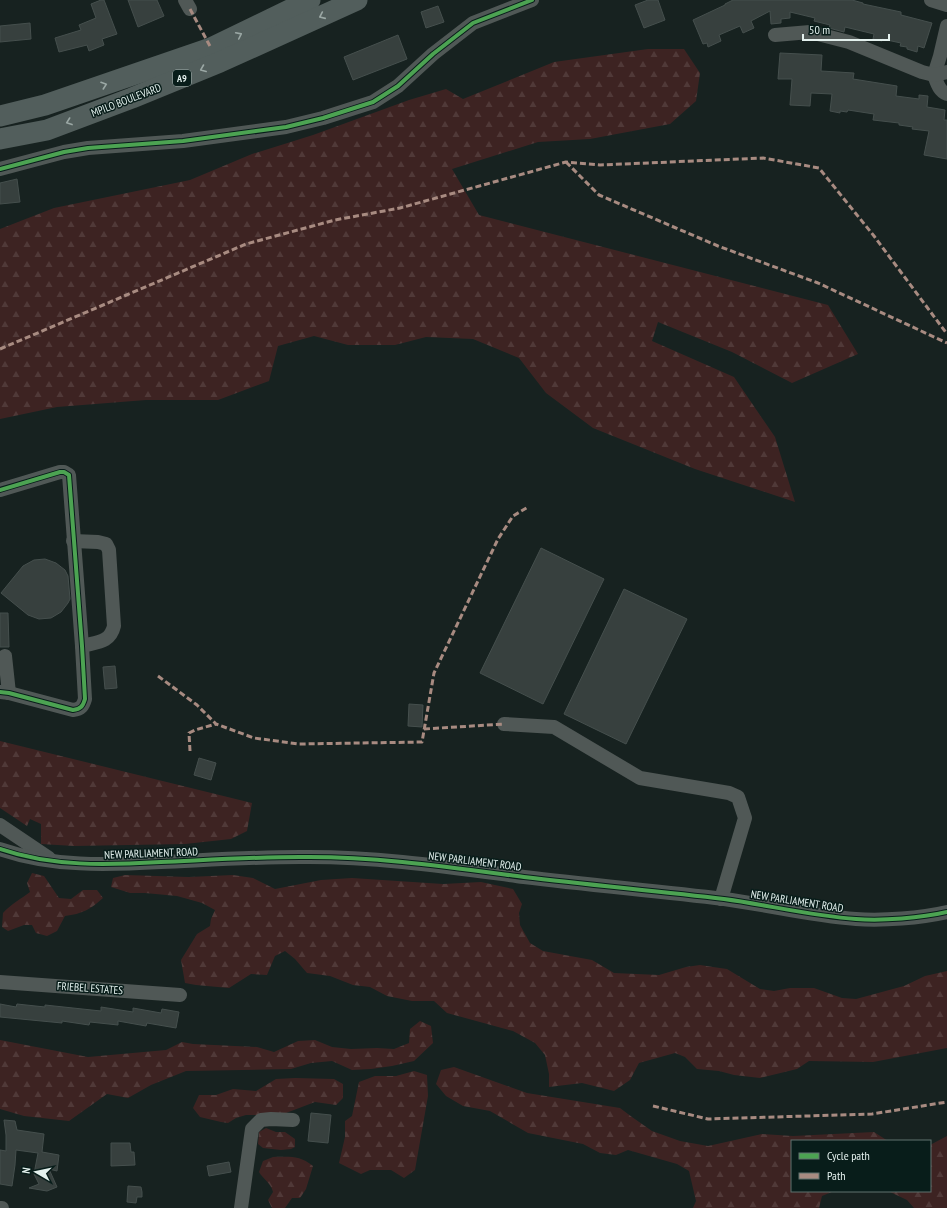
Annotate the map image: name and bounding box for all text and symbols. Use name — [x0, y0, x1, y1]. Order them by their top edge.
one-way arrow — [318, 11, 326, 19]
scale bar — [803, 16, 889, 42]
text: 50 m — [809, 22, 830, 37]
one-way arrow — [235, 32, 242, 40]
one-way arrow — [200, 65, 207, 73]
road number: A9 — [173, 70, 191, 86]
street label: MPILO BOULEVARD — [89, 80, 163, 120]
one-way arrow — [101, 81, 108, 90]
one-way arrow — [65, 117, 72, 125]
street label: NEW PARLIAMENT ROAD — [104, 844, 198, 862]
street label: NEW PARLIAMENT ROAD — [428, 848, 523, 874]
street label: NEW PARLIAMENT ROAD — [750, 887, 845, 915]
street label: FRIEBEL ESTATES — [56, 979, 124, 997]
legend — [791, 1140, 931, 1192]
text: Cycle path — [827, 1148, 870, 1163]
north arrow — [16, 1152, 56, 1192]
text: N — [19, 1166, 34, 1174]
text: Path — [827, 1168, 845, 1183]

